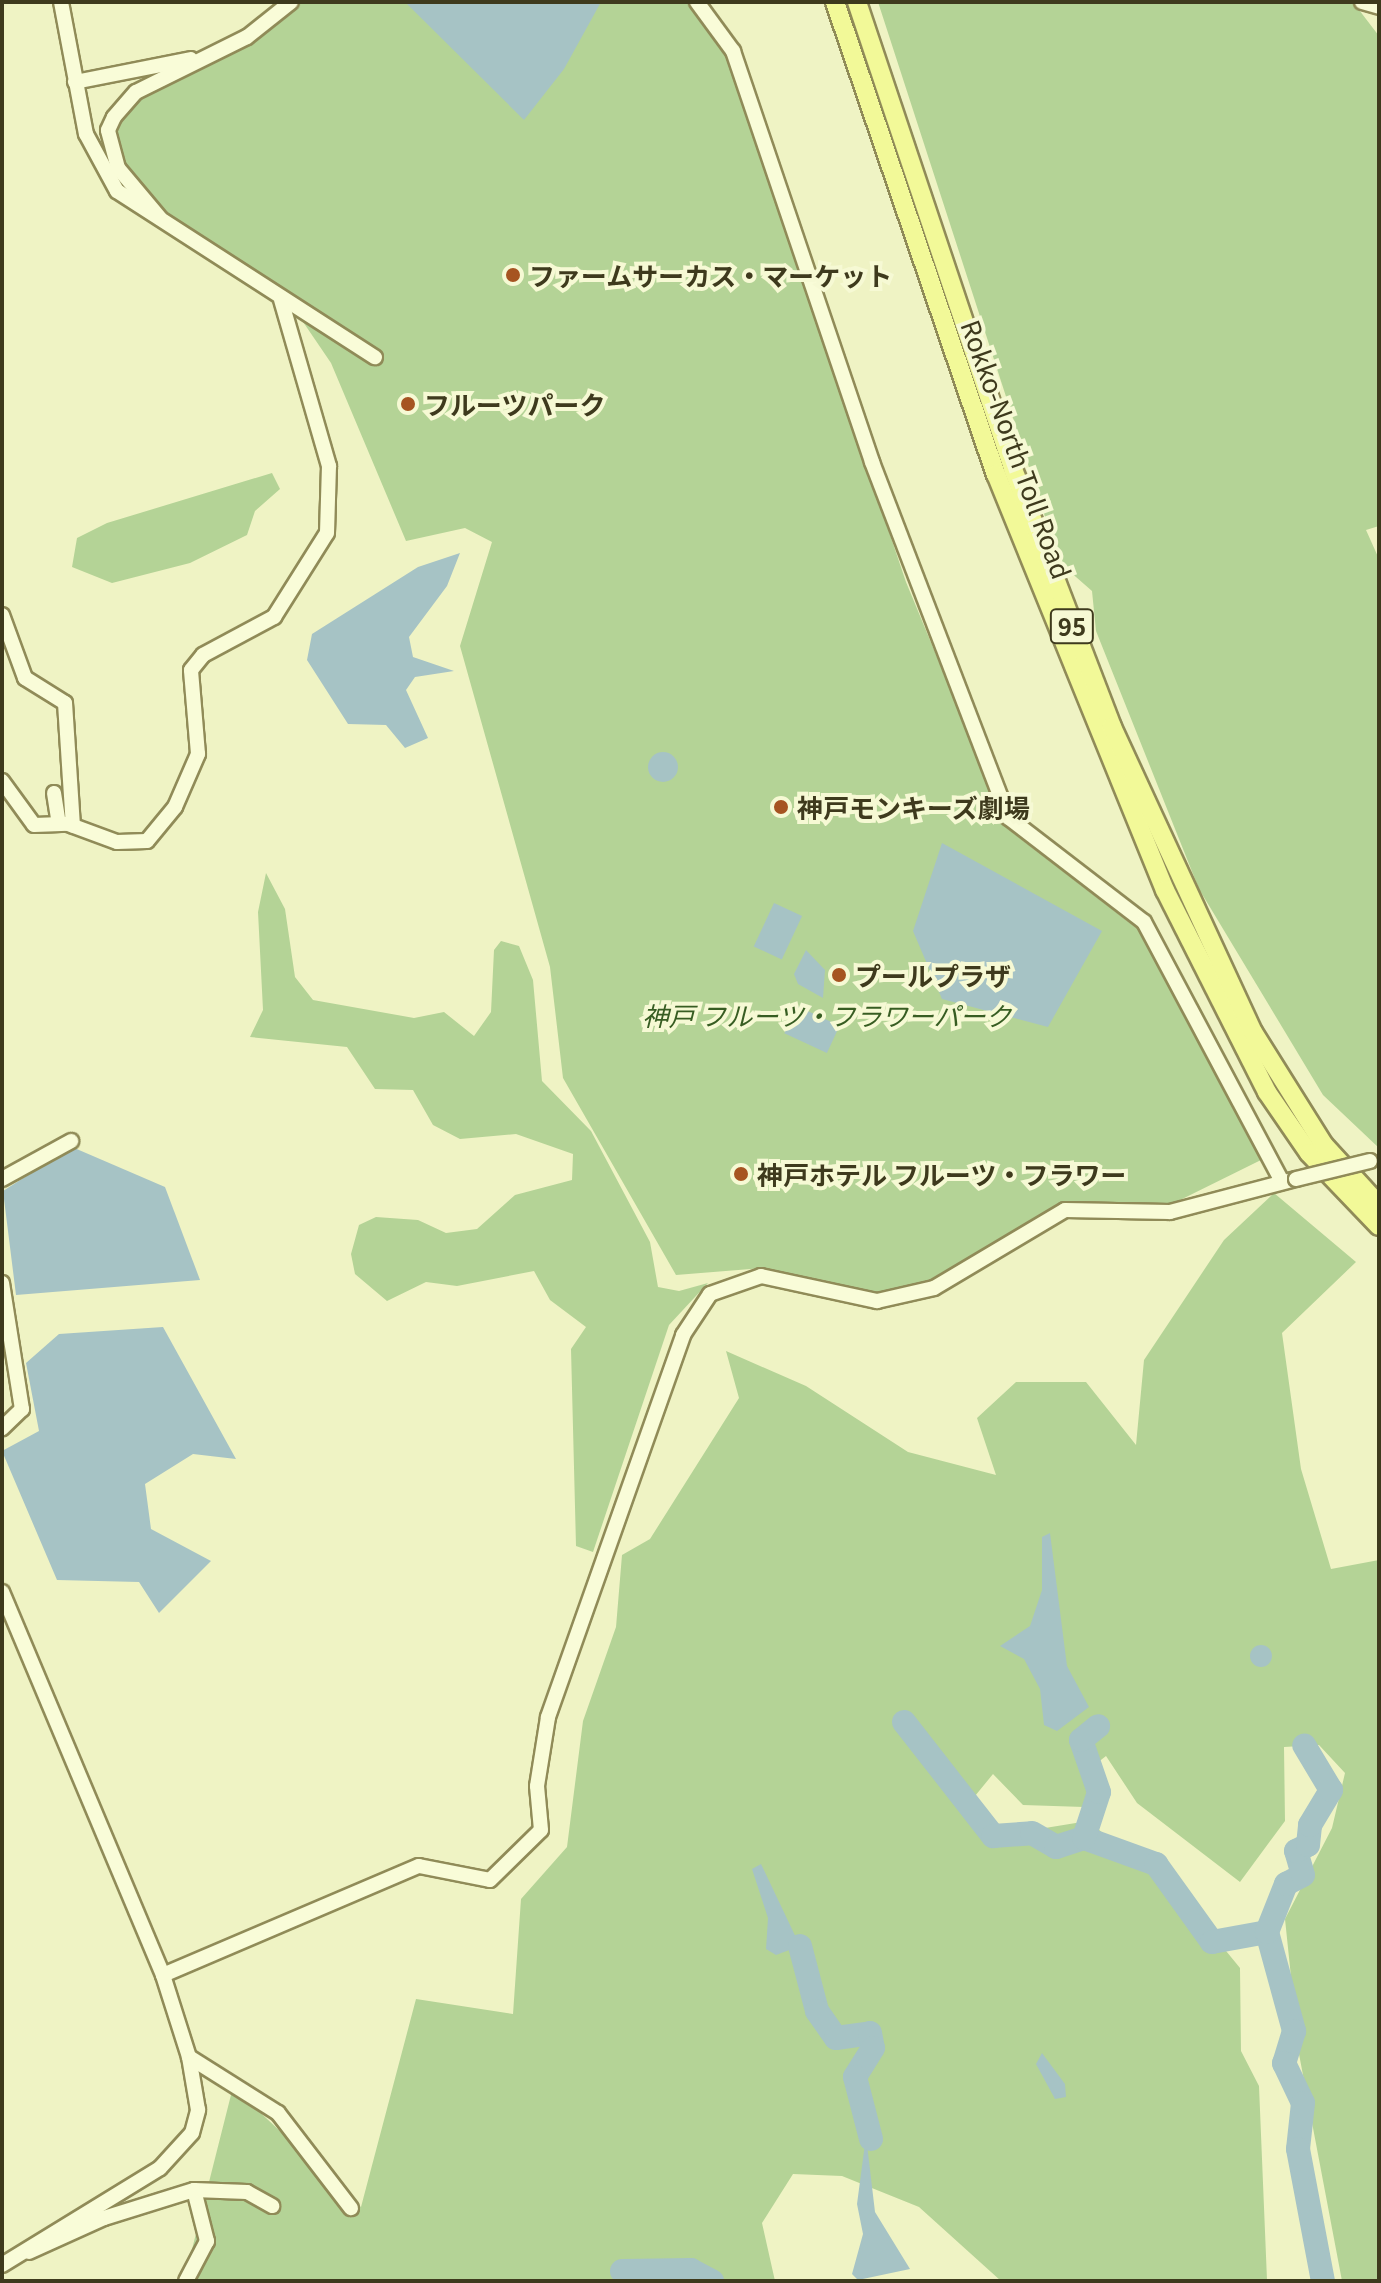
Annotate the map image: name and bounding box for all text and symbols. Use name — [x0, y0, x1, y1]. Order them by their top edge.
place label: ファームサーカス・マーケット — [529, 259, 893, 291]
marker: ファームサーカス・マーケット — [504, 266, 522, 284]
street label: Rokko-North Toll Road — [956, 315, 1078, 583]
place label: フルーツパーク — [424, 388, 606, 420]
marker: フルーツパーク — [399, 395, 417, 413]
road number: 95 — [1048, 606, 1096, 646]
place label: 神戸モンキーズ劇場 — [797, 791, 1031, 823]
marker: 神戸モンキーズ劇場 — [772, 798, 790, 816]
place label: プールプラザ — [855, 959, 1011, 991]
marker: プールプラザ — [830, 966, 848, 984]
park label: 神戸 フルーツ・フラワーパーク — [642, 999, 1012, 1031]
place label: 神戸ホテル フルーツ・フラワー — [757, 1158, 1127, 1190]
marker: 神戸ホテル フルーツ・フラワー — [732, 1165, 750, 1183]

